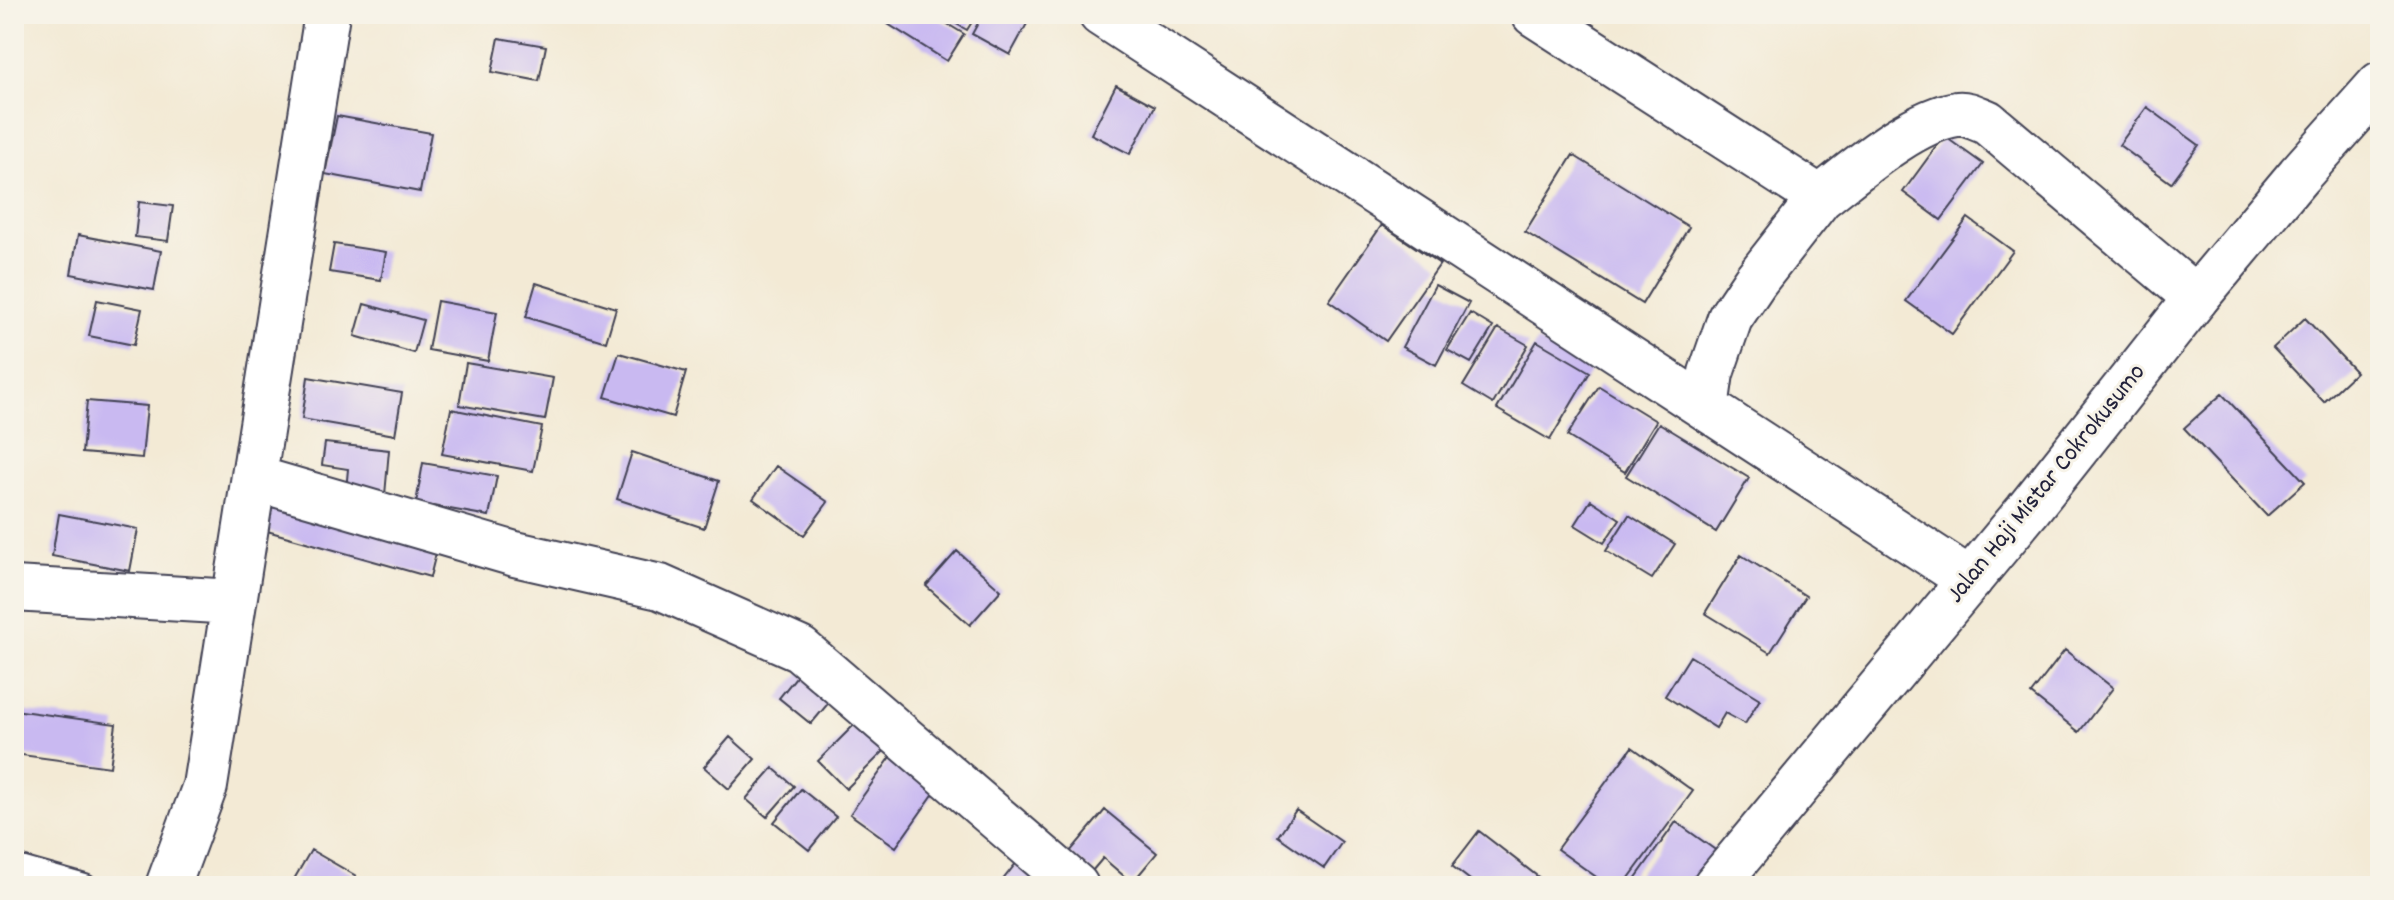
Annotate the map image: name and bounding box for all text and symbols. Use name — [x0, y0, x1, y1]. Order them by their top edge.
street label: Jalan Haji Mistar Cokrokusumo — [1939, 356, 2155, 612]

